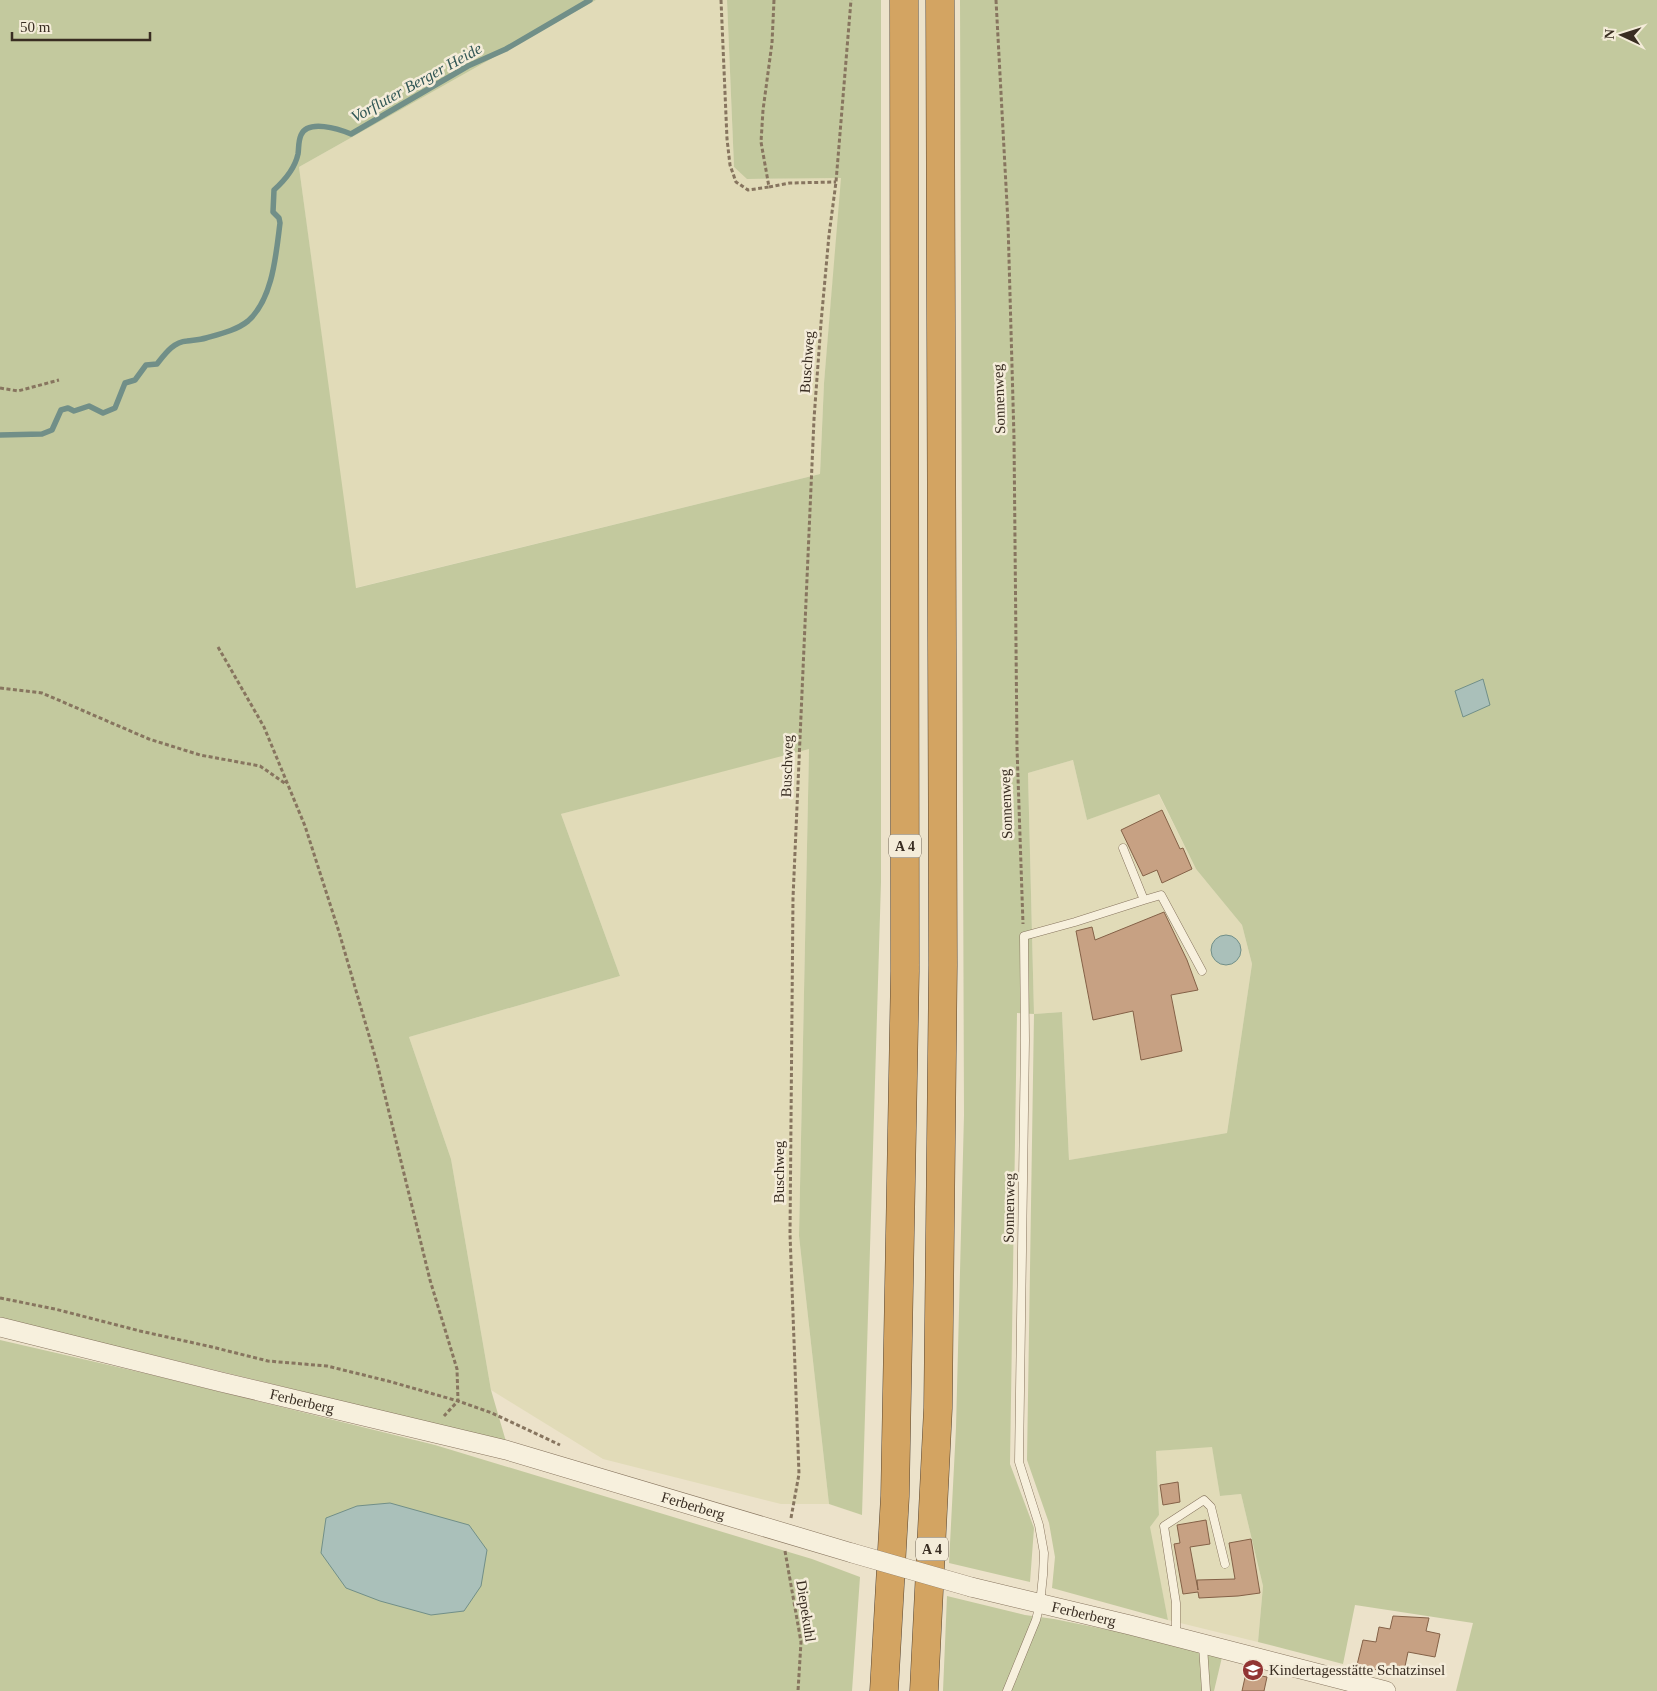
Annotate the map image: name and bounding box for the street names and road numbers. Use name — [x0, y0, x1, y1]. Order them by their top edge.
street label: Buschweg — [797, 330, 817, 394]
street label: Sonnenweg — [990, 363, 1008, 434]
street label: Buschweg — [778, 734, 796, 798]
street label: Sonnenweg — [997, 768, 1015, 839]
road number: A 4 — [889, 834, 921, 858]
street label: Buschweg — [771, 1140, 787, 1203]
street label: Sonnenweg — [1000, 1172, 1018, 1243]
street label: Ferberberg — [268, 1386, 336, 1417]
street label: Ferberberg — [659, 1489, 727, 1523]
road number: A 4 — [916, 1538, 948, 1560]
street label: Diepekuhl — [793, 1579, 819, 1643]
street label: Ferberberg — [1050, 1599, 1118, 1629]

